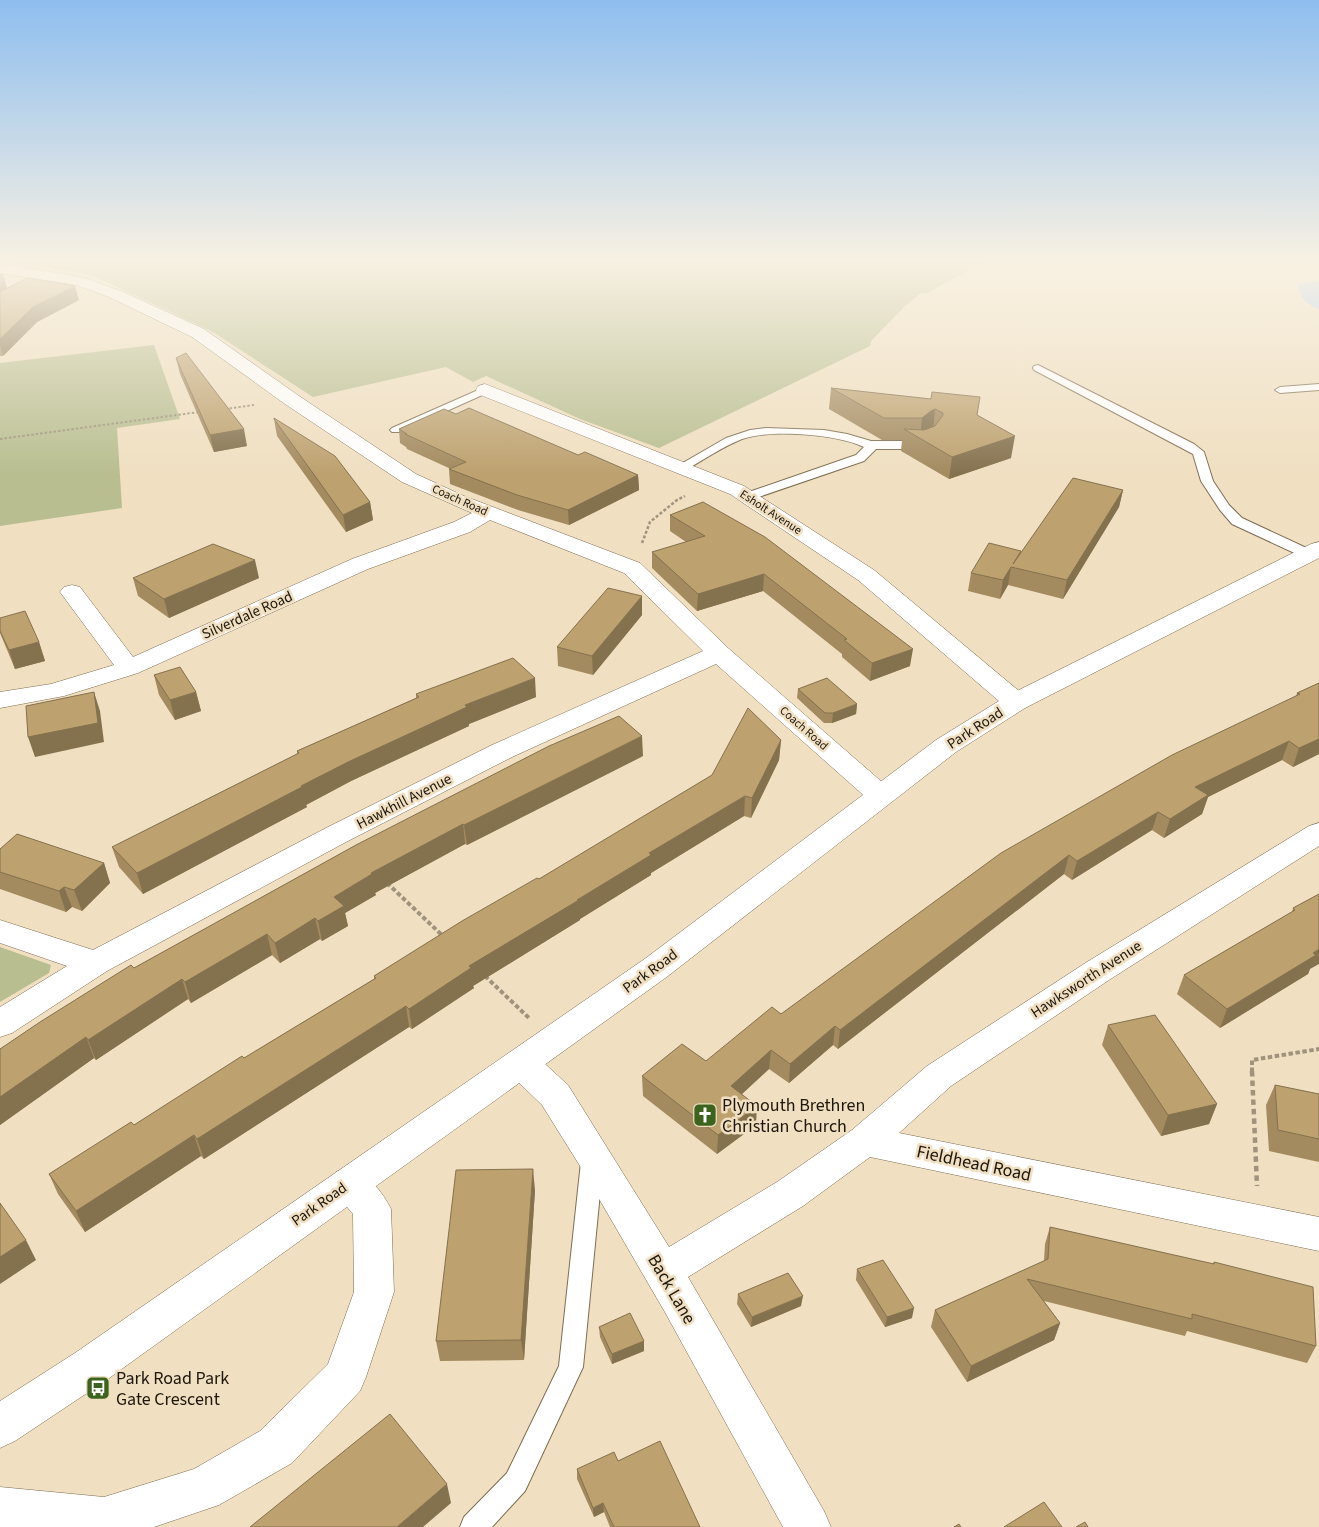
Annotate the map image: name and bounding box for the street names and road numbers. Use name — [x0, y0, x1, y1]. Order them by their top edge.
street label: Coach Road — [429, 481, 490, 520]
street label: Esholt Avenue — [736, 486, 805, 539]
street label: Silverdale Road — [198, 586, 296, 645]
street label: Coach Road — [776, 702, 832, 754]
street label: Park Road — [943, 702, 1008, 754]
street label: Hawkhill Avenue — [353, 768, 455, 834]
street label: Hawksworth Avenue — [1027, 936, 1146, 1023]
street label: Park Road — [619, 944, 682, 998]
street label: Fieldhead Road — [914, 1139, 1034, 1188]
street label: Park Road — [287, 1178, 351, 1231]
street label: Back Lane — [641, 1250, 702, 1329]

